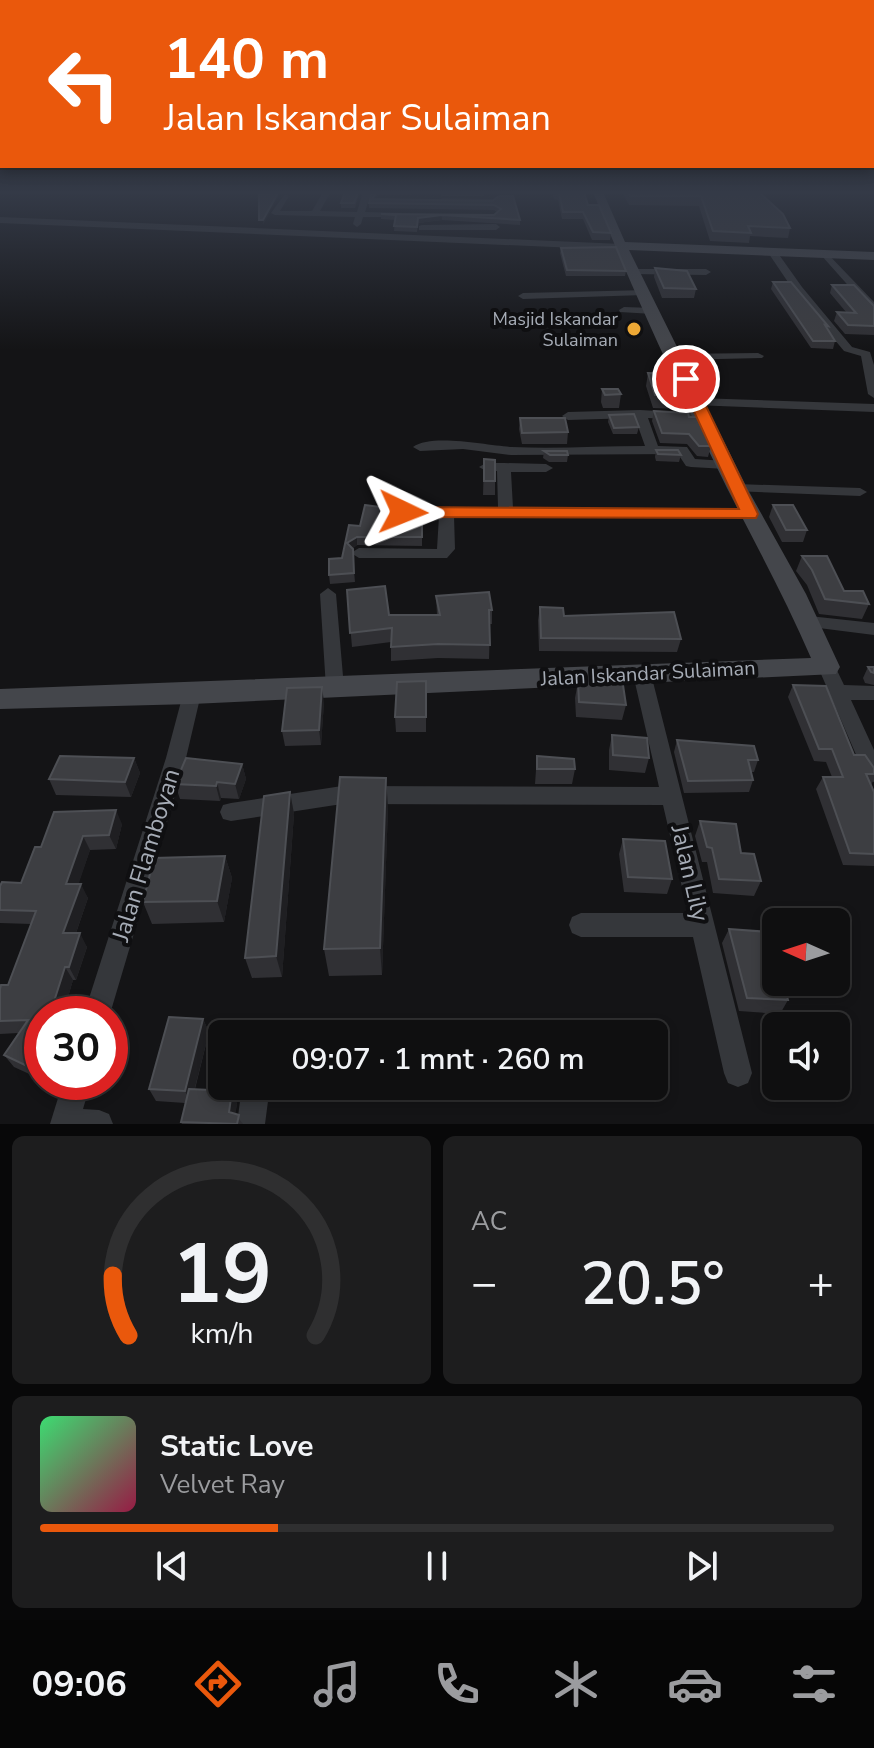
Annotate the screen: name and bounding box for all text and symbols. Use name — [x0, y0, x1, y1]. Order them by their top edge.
text: 140 m — [164, 21, 329, 98]
icon: left — [32, 32, 136, 136]
text: Jalan Iskandar Sulaiman — [164, 94, 551, 143]
place label: Masjid Iskandar Sulaiman — [492, 307, 619, 352]
marker: Masjid Iskandar Sulaiman — [625, 320, 643, 338]
pin — [652, 345, 720, 413]
icon: arrive — [664, 357, 708, 401]
position arrow — [361, 470, 445, 554]
street label: Jalan Iskandar Sulaiman — [539, 654, 756, 693]
street label: Jalan Flamboyan — [104, 765, 188, 946]
street label: Jalan Lily — [663, 821, 717, 925]
north arrow — [762, 908, 850, 996]
map controls — [762, 908, 850, 1100]
speed limit sign: 30 — [24, 996, 128, 1100]
button: sound — [762, 1012, 850, 1100]
text: 09:07 · 1 mnt · 260 m — [292, 1039, 584, 1080]
text: AC — [471, 1204, 507, 1239]
text: 19 — [172, 1218, 271, 1331]
text: 20.5° — [580, 1243, 725, 1325]
text: − — [471, 1254, 497, 1314]
text: + — [808, 1254, 834, 1314]
text: km/h — [190, 1314, 253, 1353]
text: Static Love — [160, 1426, 314, 1467]
text: Velvet Ray — [160, 1467, 285, 1502]
icon: previous — [150, 1544, 194, 1588]
icon: pause — [415, 1544, 459, 1588]
icon: next — [680, 1544, 724, 1588]
icon: directions — [190, 1656, 246, 1712]
icon: music — [309, 1656, 365, 1712]
icon: phone — [429, 1656, 485, 1712]
icon: climate — [548, 1656, 604, 1712]
icon: car — [667, 1656, 723, 1712]
icon: filters — [786, 1656, 842, 1712]
text: 09:06 — [32, 1660, 127, 1709]

